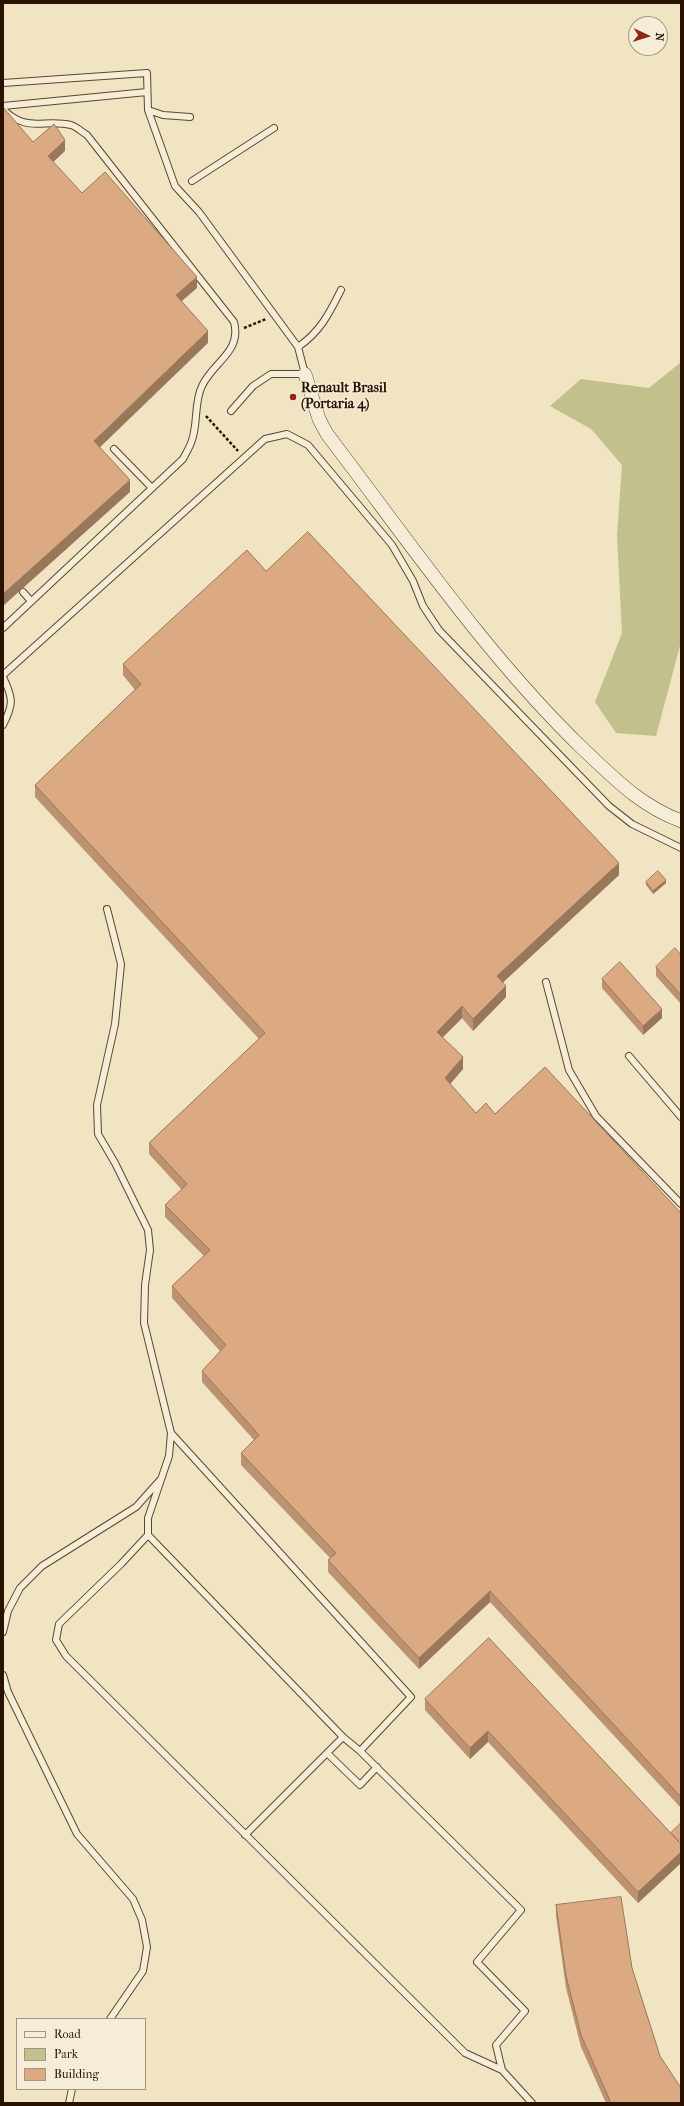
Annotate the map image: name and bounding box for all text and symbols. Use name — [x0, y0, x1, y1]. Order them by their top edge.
north arrow — [628, 16, 668, 56]
text: N — [653, 32, 666, 41]
place label: Renault Brasil (Portaria 4) — [301, 381, 387, 414]
marker: Renault Brasil (Portaria 4) — [288, 392, 298, 402]
legend — [16, 2018, 146, 2090]
text: Road — [54, 2027, 81, 2041]
text: Park — [54, 2047, 78, 2061]
text: Building — [54, 2067, 99, 2081]

